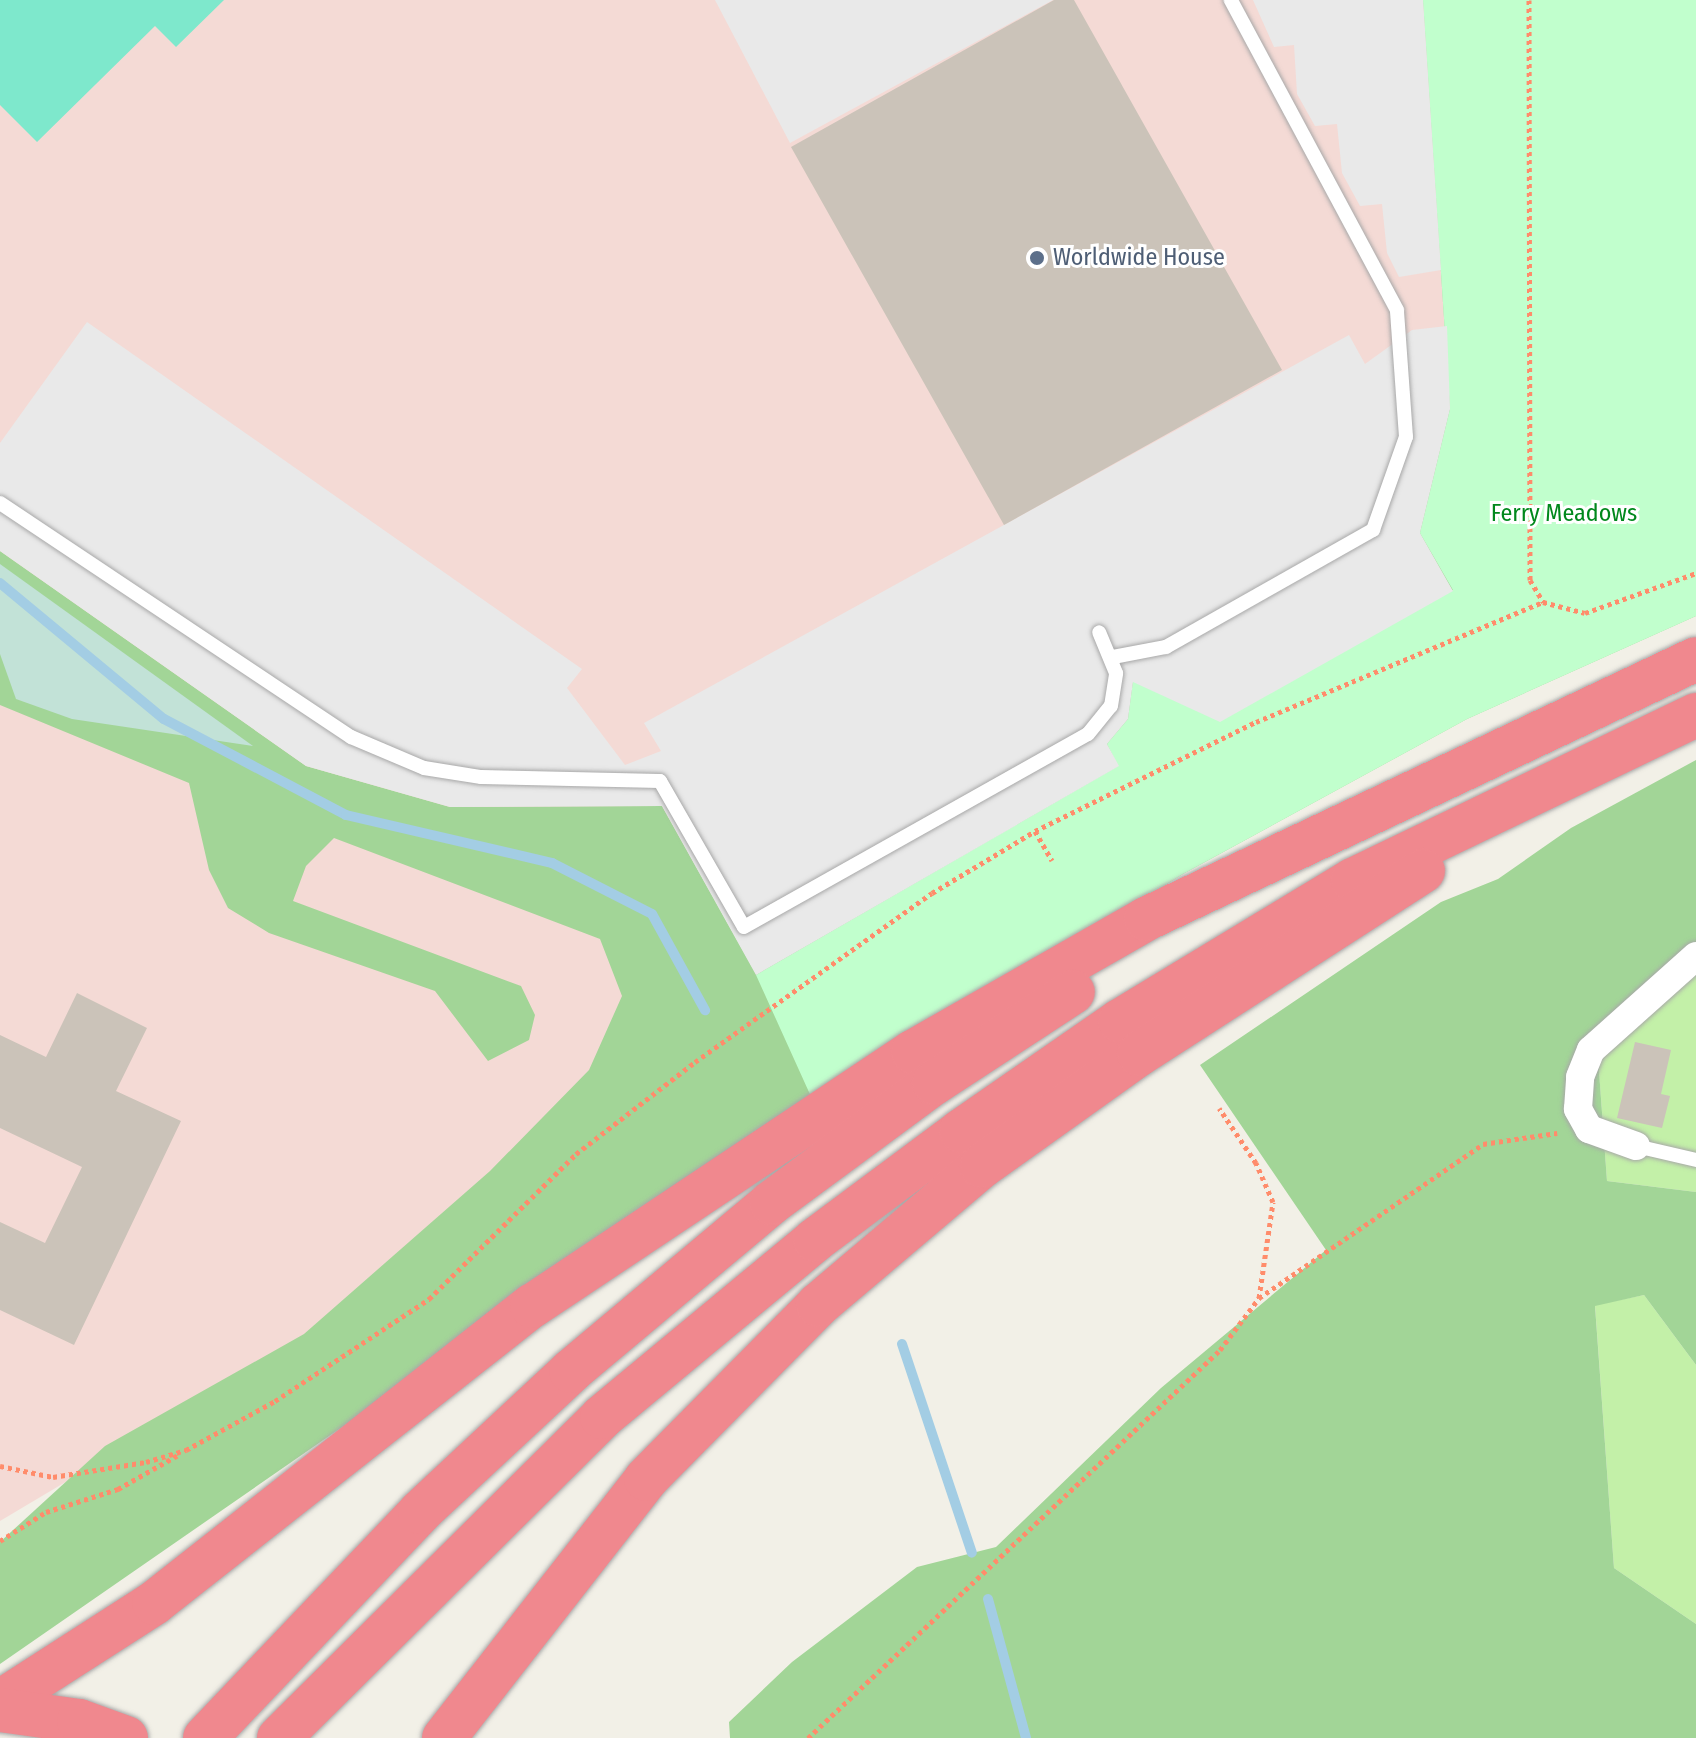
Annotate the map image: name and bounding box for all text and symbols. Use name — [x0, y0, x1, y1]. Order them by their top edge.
place label: Worldwide House — [1053, 244, 1225, 272]
marker: Worldwide House — [1028, 249, 1046, 267]
park label: Ferry Meadows — [1491, 500, 1637, 528]

